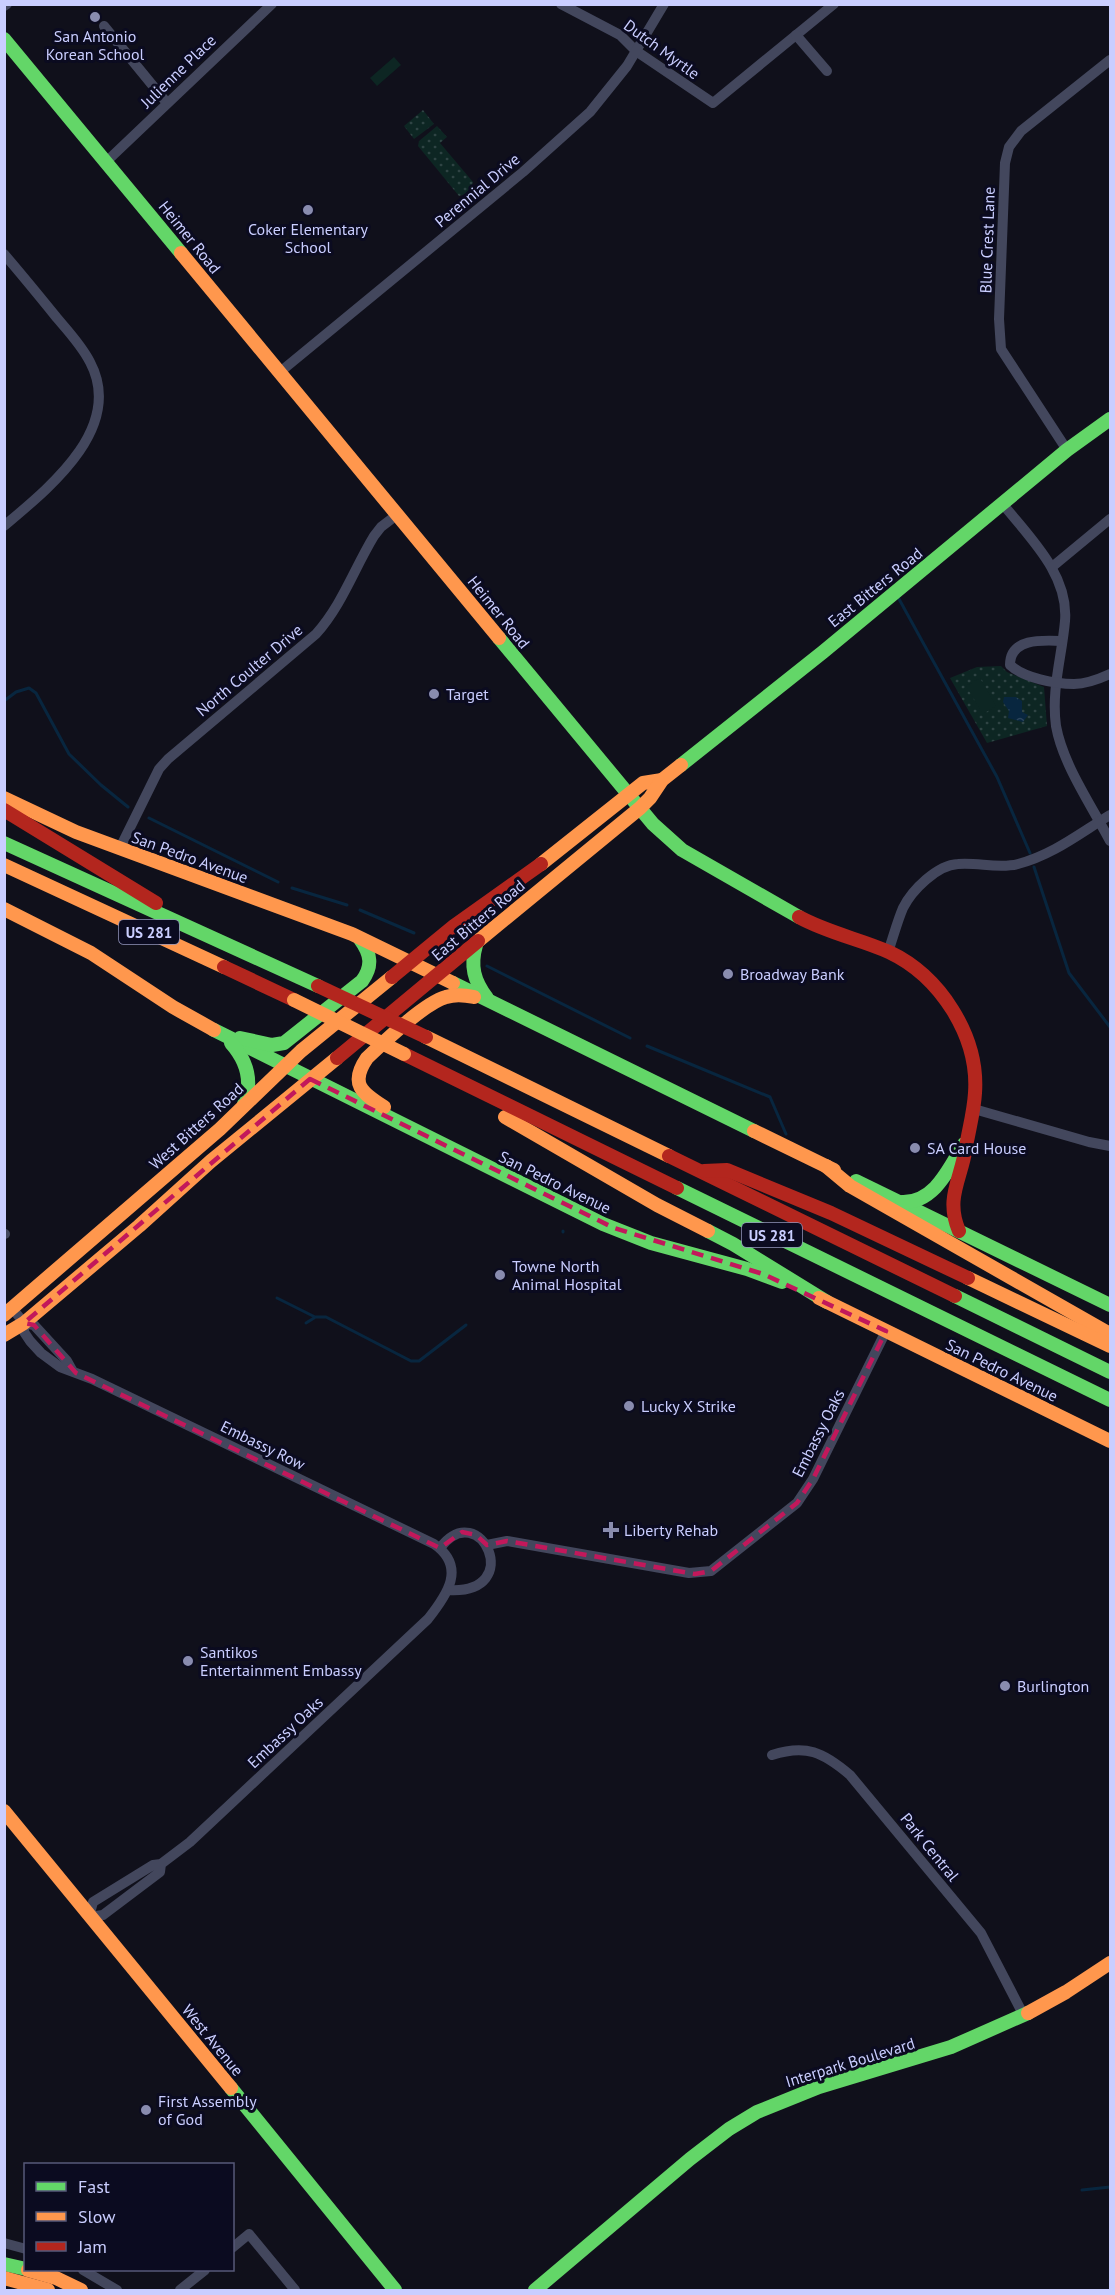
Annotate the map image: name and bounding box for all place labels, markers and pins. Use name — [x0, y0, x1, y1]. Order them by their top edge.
marker: San Antonio Korean School — [88, 10, 102, 24]
place label: San Antonio Korean School — [46, 26, 145, 64]
marker: Coker Elementary School — [301, 203, 315, 217]
place label: Coker Elementary School — [248, 219, 369, 257]
place label: Target — [446, 684, 489, 704]
marker: Target — [427, 687, 441, 701]
place label: Broadway Bank — [740, 964, 845, 984]
marker: Broadway Bank — [721, 967, 735, 981]
place label: SA Card House — [927, 1138, 1026, 1158]
marker: SA Card House — [908, 1141, 922, 1155]
place label: Towne North Animal Hospital — [512, 1256, 622, 1294]
marker: Towne North Animal Hospital — [493, 1268, 507, 1282]
place label: Lucky X Strike — [641, 1396, 736, 1416]
marker: Lucky X Strike — [622, 1399, 636, 1413]
place label: Liberty Rehab — [624, 1520, 718, 1540]
marker: Liberty Rehab — [602, 1521, 620, 1539]
place label: Santikos Entertainment Embassy — [200, 1642, 362, 1680]
marker: Santikos Entertainment Embassy — [181, 1654, 195, 1668]
place label: Burlington — [1017, 1676, 1089, 1696]
marker: Burlington — [998, 1679, 1012, 1693]
place label: First Assembly of God — [158, 2091, 257, 2129]
marker: First Assembly of God — [139, 2103, 153, 2117]

